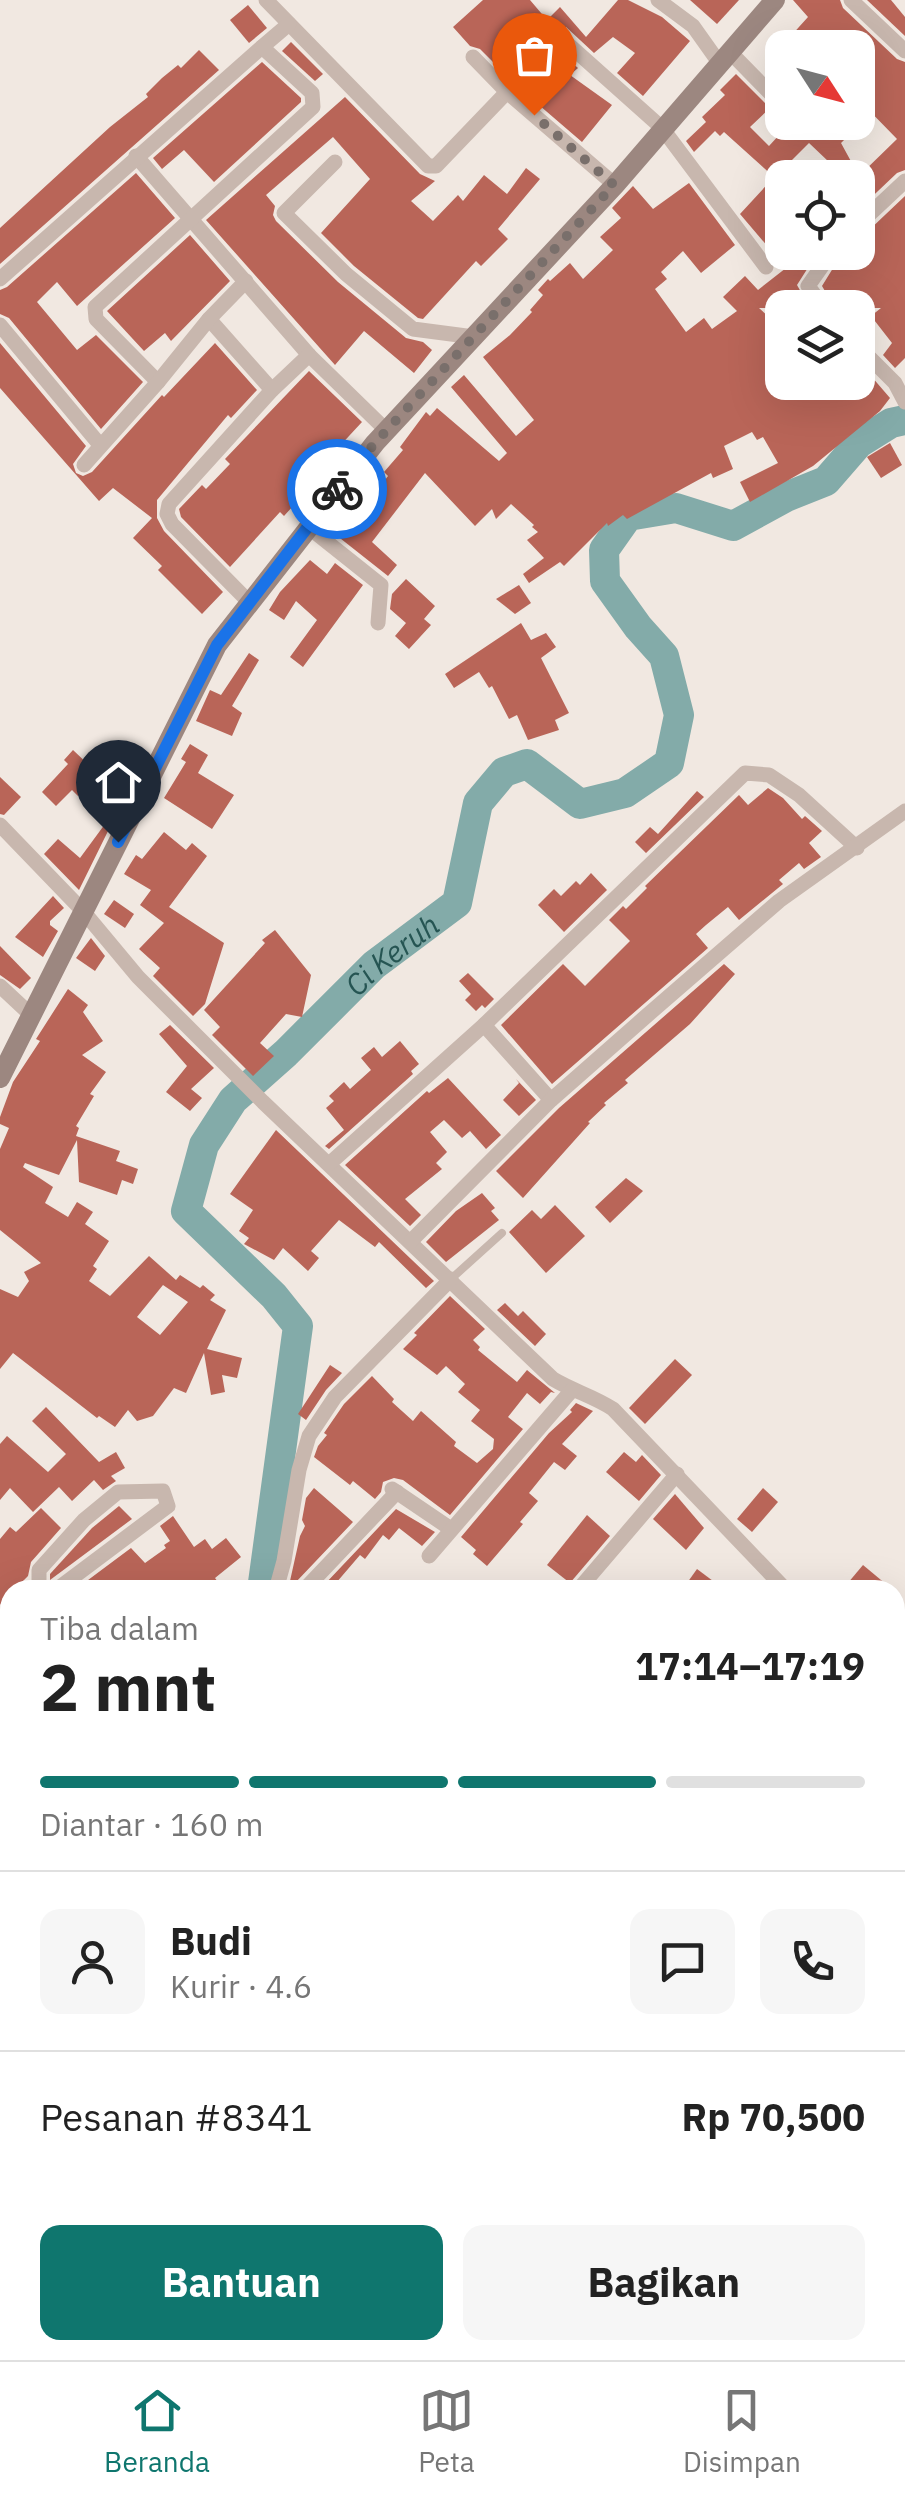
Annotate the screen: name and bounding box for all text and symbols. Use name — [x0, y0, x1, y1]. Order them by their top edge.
pin — [492, 13, 577, 116]
icon: bag — [507, 28, 562, 83]
north arrow — [765, 30, 875, 140]
map controls — [765, 30, 875, 400]
button: locate — [765, 160, 875, 270]
button: layers — [765, 290, 875, 400]
courier — [287, 439, 387, 539]
icon: bike — [310, 462, 365, 517]
pin — [76, 740, 161, 843]
icon: home — [91, 755, 146, 810]
water label: Ci Keruh — [336, 904, 446, 1003]
text: Tiba dalam — [40, 1607, 199, 1649]
text: 17:14–17:19 — [635, 1641, 865, 1690]
text: 2 mnt — [40, 1644, 216, 1729]
text: Diantar · 160 m — [40, 1803, 263, 1845]
button: person — [40, 1909, 145, 2014]
button: chat — [630, 1909, 735, 2014]
button: phone — [760, 1909, 865, 2014]
text: Budi — [170, 1916, 252, 1965]
text: Kurir · 4.6 — [170, 1965, 312, 2007]
text: Pesanan #8341 — [40, 2092, 313, 2141]
text: Rp 70,500 — [682, 2092, 865, 2141]
button: Bantuan — [40, 2225, 443, 2340]
button: Bagikan — [463, 2225, 865, 2340]
tab: Beranda — [104, 2383, 210, 2480]
tab: Peta — [418, 2383, 475, 2480]
tab: Disimpan — [683, 2383, 801, 2480]

